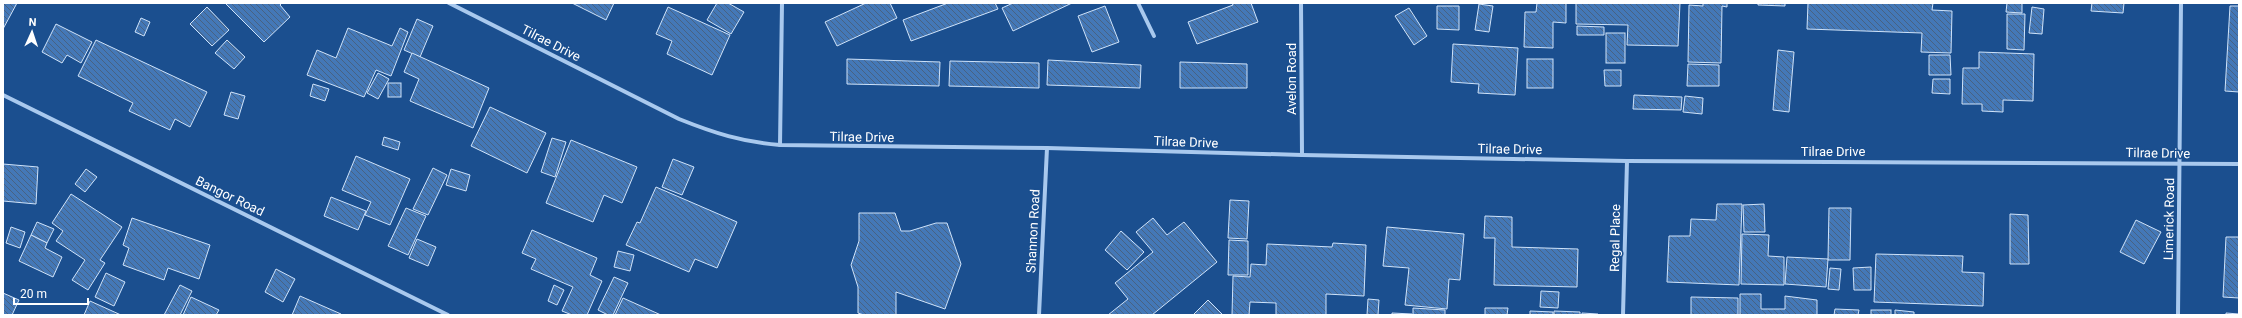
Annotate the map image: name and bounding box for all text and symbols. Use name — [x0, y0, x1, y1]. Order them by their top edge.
north arrow — [12, 12, 52, 52]
text: N — [28, 16, 37, 29]
street label: Tilrae Drive — [519, 22, 583, 64]
street label: Avelon Road — [1284, 43, 1299, 115]
street label: Tilrae Drive — [830, 129, 895, 145]
street label: Tilrae Drive — [1153, 133, 1219, 151]
street label: Tilrae Drive — [1478, 141, 1543, 157]
street label: Tilrae Drive — [1801, 144, 1865, 159]
street label: Tilrae Drive — [2126, 145, 2191, 161]
street label: Bangor Road — [193, 173, 267, 219]
street label: Limerick Road — [2161, 178, 2177, 260]
street label: Shannon Road — [1023, 189, 1043, 273]
street label: Regal Place — [1607, 204, 1623, 272]
scale bar — [14, 280, 88, 306]
text: 20 m — [20, 287, 47, 301]

